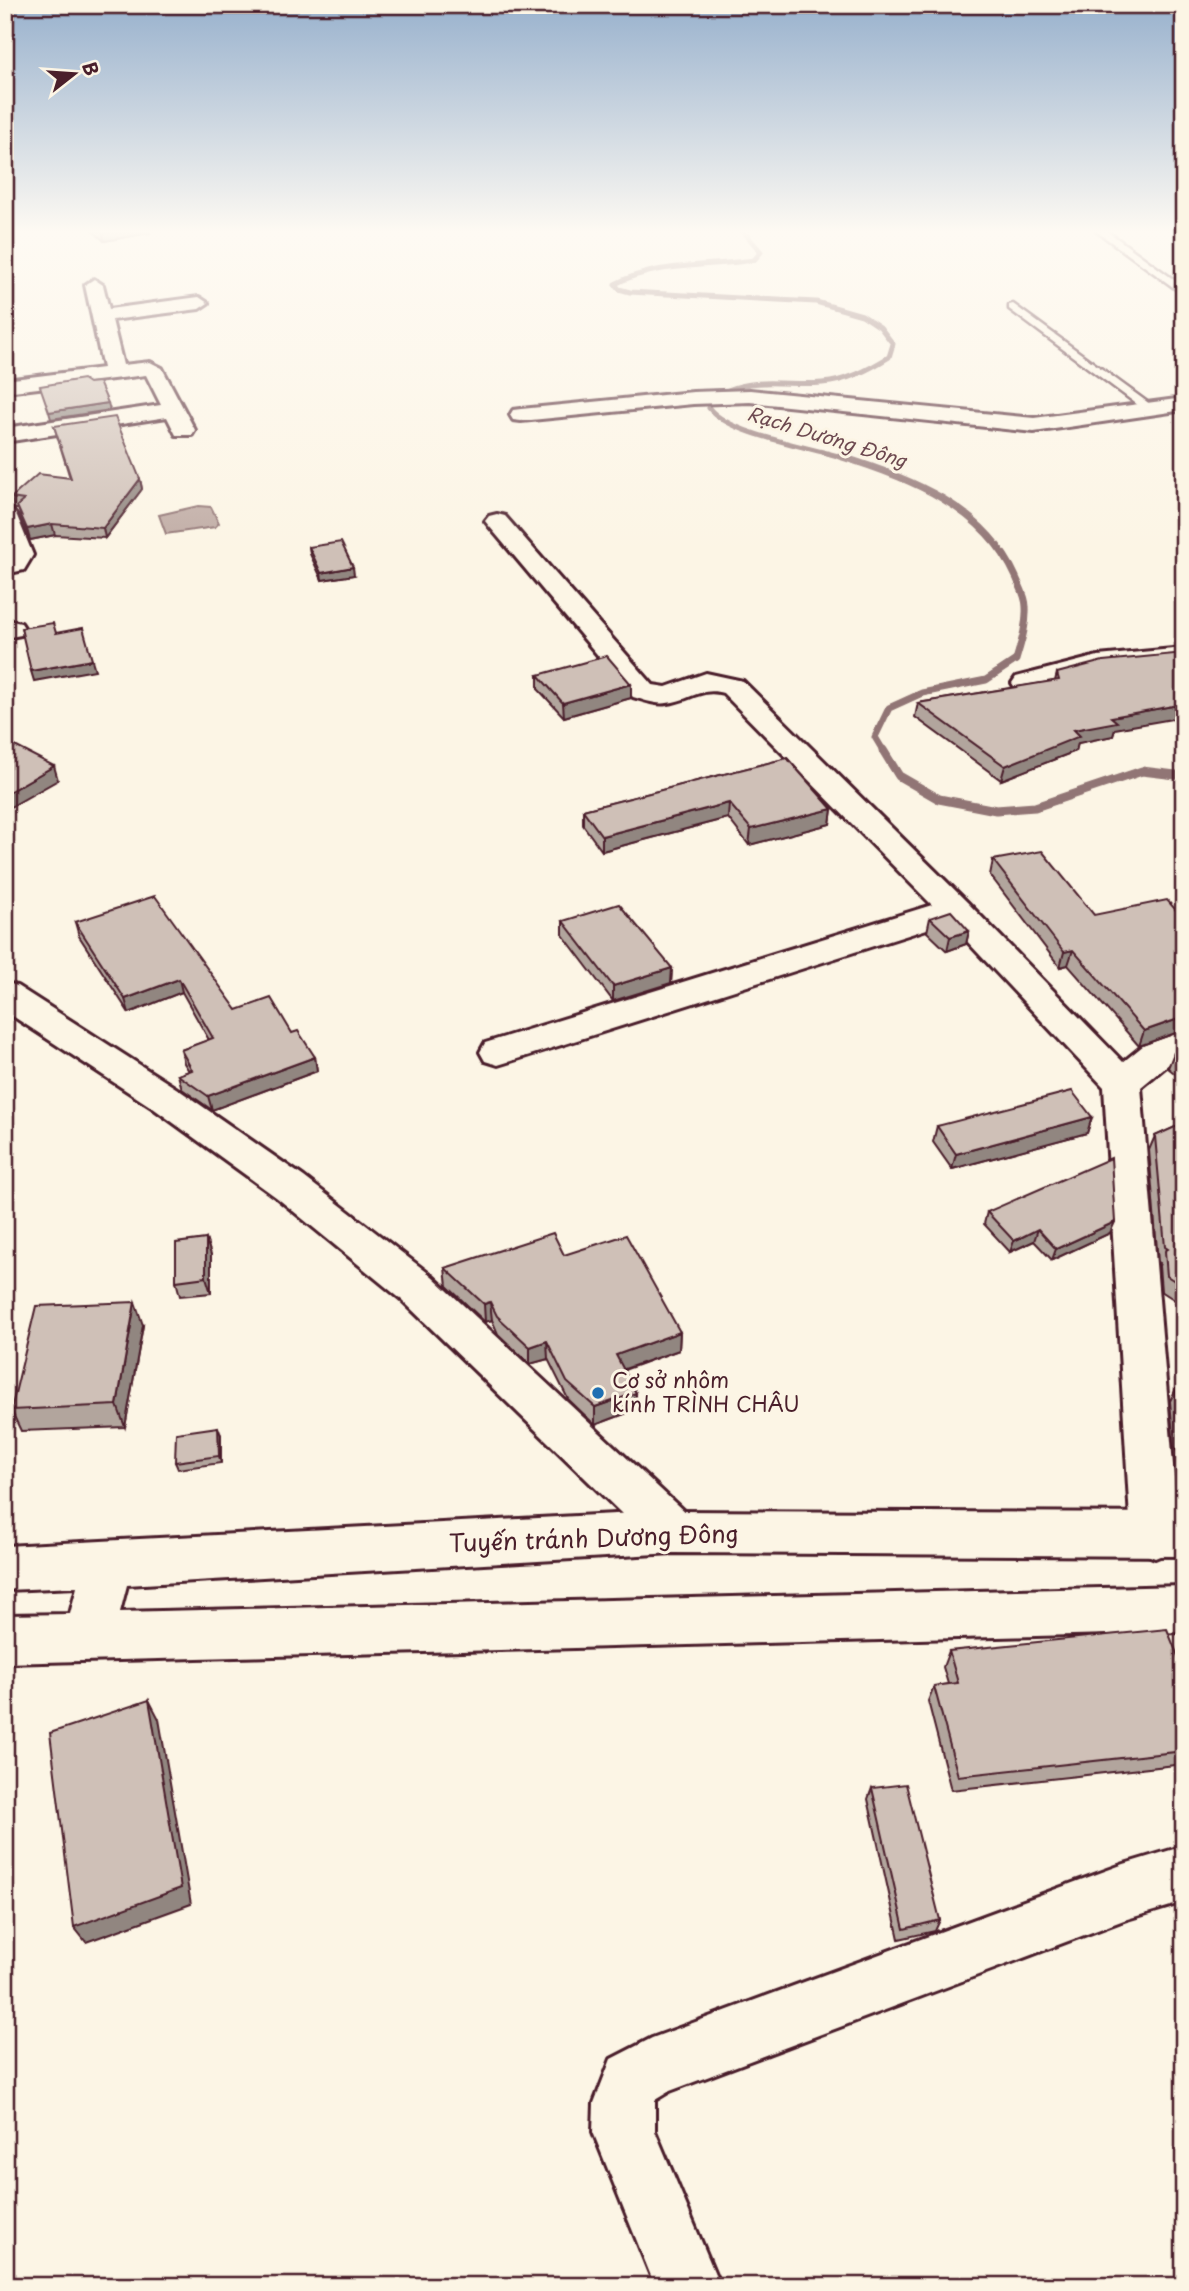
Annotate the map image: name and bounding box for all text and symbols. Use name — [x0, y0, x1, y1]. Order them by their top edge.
north arrow — [38, 38, 108, 108]
text: B — [76, 58, 107, 79]
water label: Rạch Dương Đông — [744, 398, 912, 474]
place label: Cơ sở nhôm kính TRÌNH CHÂU — [612, 1363, 800, 1419]
marker: Cơ sở nhôm kính TRÌNH CHÂU — [590, 1385, 606, 1401]
street label: Tuyến tránh Dương Đông — [448, 1514, 740, 1560]

